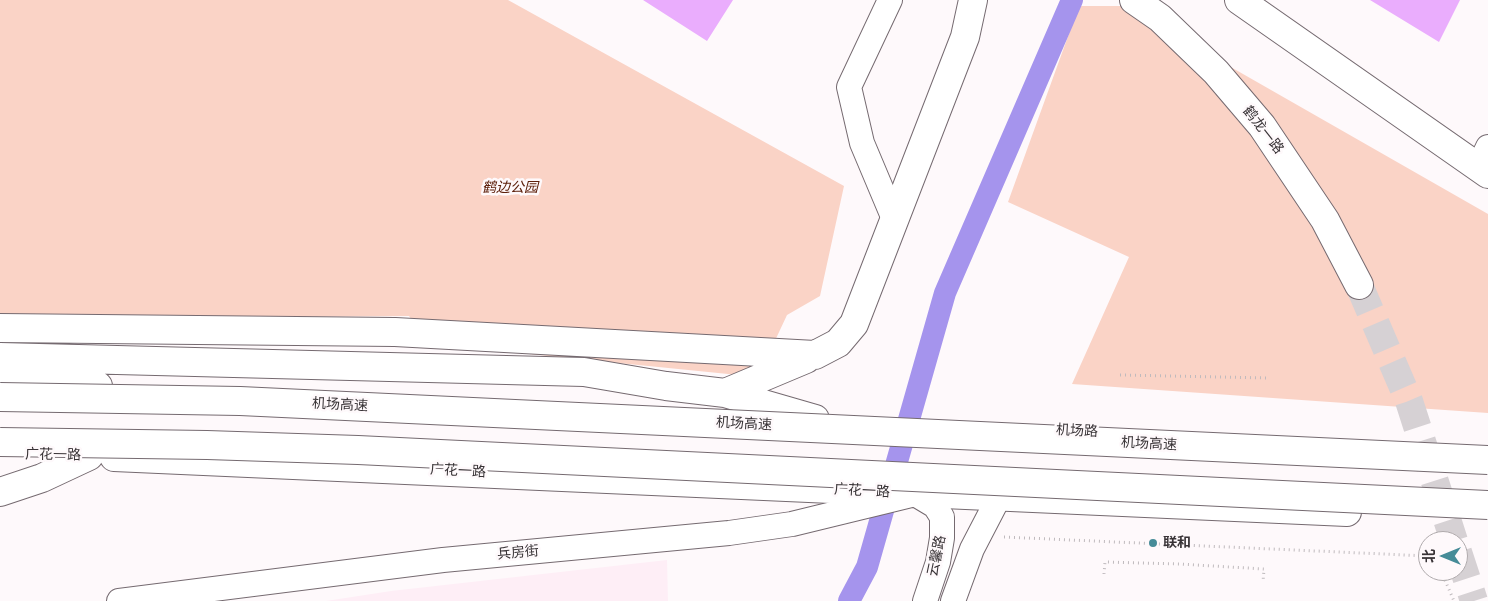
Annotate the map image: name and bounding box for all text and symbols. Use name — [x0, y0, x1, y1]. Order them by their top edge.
street label: 鹤龙一路 — [1239, 103, 1287, 157]
park label: 鹤边公园 — [482, 180, 538, 196]
street label: 机场高速 — [312, 395, 368, 415]
street label: 机场高速 — [716, 414, 772, 434]
street label: 机场路 — [1056, 422, 1098, 440]
street label: 机场高速 — [1121, 434, 1177, 454]
street label: 广花一路 — [25, 446, 81, 464]
street label: 广花一路 — [430, 461, 486, 481]
street label: 广花一路 — [834, 481, 890, 501]
north arrow — [1418, 531, 1468, 581]
street label: 云馨路 — [924, 534, 950, 578]
place label: 联和 — [1163, 535, 1191, 551]
marker: 联和 — [1147, 537, 1159, 549]
street label: 兵房街 — [496, 543, 540, 563]
text: 北 — [1420, 549, 1438, 563]

